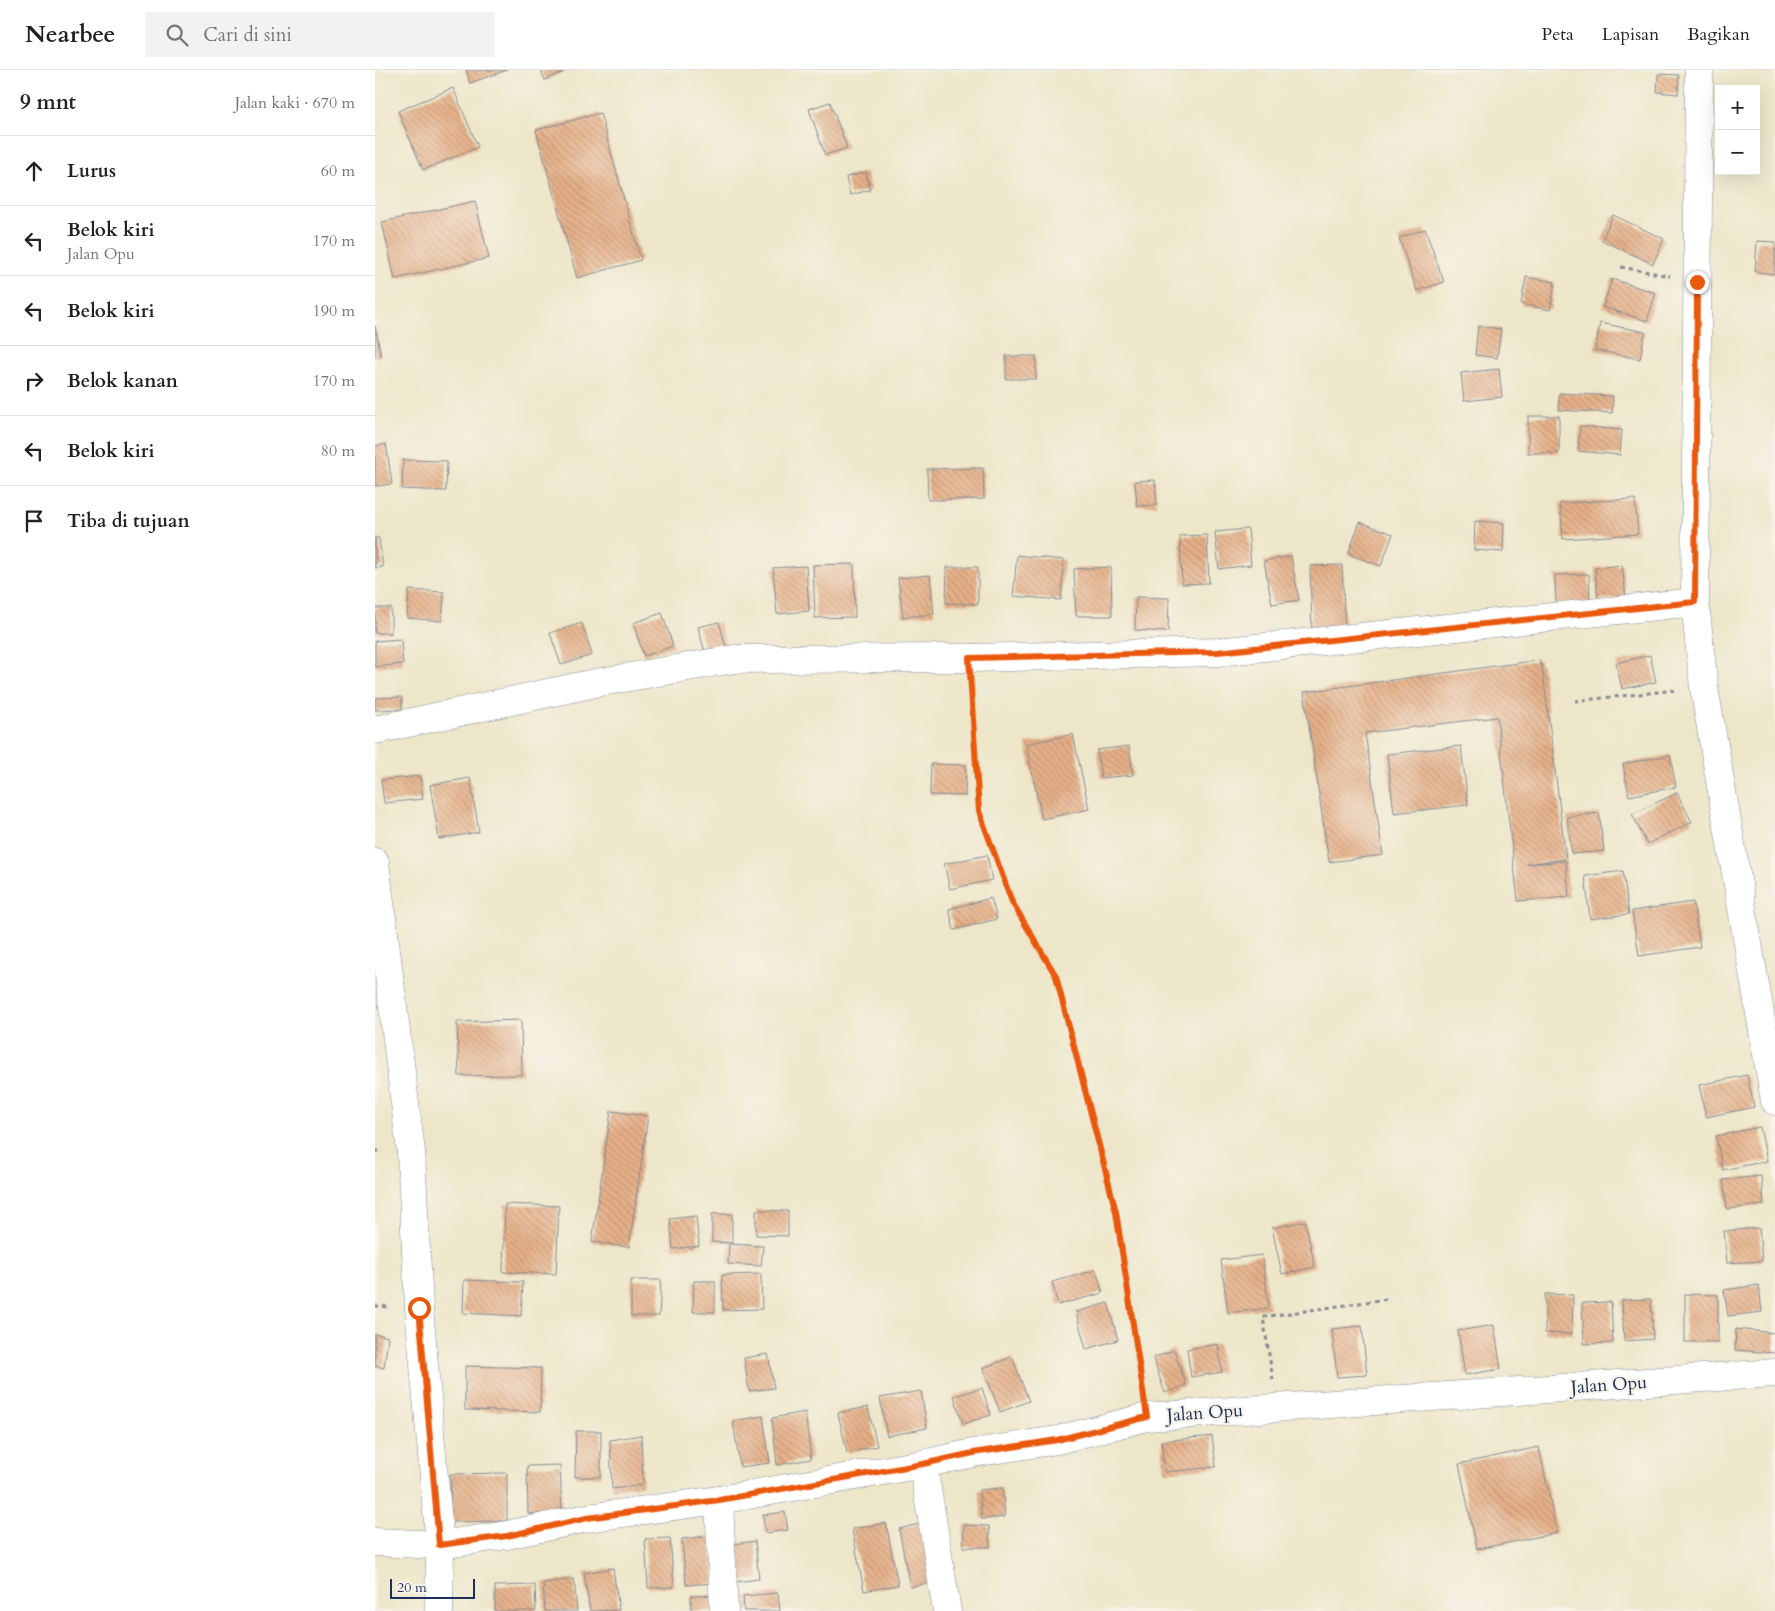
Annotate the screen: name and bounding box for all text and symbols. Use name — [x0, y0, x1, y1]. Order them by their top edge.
search box — [145, 12, 495, 57]
text: Nearbee — [25, 18, 115, 51]
icon: search — [163, 21, 191, 49]
text: Cari di sini — [203, 22, 292, 48]
text: Peta — [1542, 22, 1574, 47]
text: Lapisan — [1602, 22, 1659, 47]
text: Bagikan — [1687, 22, 1750, 47]
map controls — [1715, 85, 1760, 175]
button: + — [1715, 85, 1760, 130]
text: 9 mnt — [20, 88, 76, 117]
text: Jalan kaki · 670 m — [235, 92, 355, 114]
button: − — [1715, 130, 1760, 175]
icon: ahead — [20, 157, 48, 185]
text: Lurus — [67, 158, 116, 184]
text: 60 m — [321, 160, 355, 182]
text: Belok kiri — [67, 217, 154, 243]
icon: left — [20, 227, 48, 255]
text: 170 m — [313, 230, 355, 252]
text: Jalan Opu — [67, 243, 135, 265]
route end — [1686, 271, 1709, 294]
icon: left — [20, 297, 48, 325]
text: Belok kiri — [67, 298, 154, 324]
text: 190 m — [313, 300, 355, 322]
icon: right — [20, 367, 48, 395]
text: Belok kanan — [67, 368, 178, 394]
text: 170 m — [313, 370, 355, 392]
icon: left — [20, 437, 48, 465]
text: Belok kiri — [67, 438, 154, 464]
text: 80 m — [321, 440, 355, 462]
icon: arrive — [20, 507, 48, 535]
text: Tiba di tujuan — [67, 508, 190, 534]
route start — [408, 1297, 431, 1320]
street label: Jalan Opu — [1567, 1370, 1648, 1400]
street label: Jalan Opu — [1163, 1398, 1244, 1428]
scale bar — [390, 1576, 475, 1599]
text: 20 m — [397, 1578, 427, 1597]

